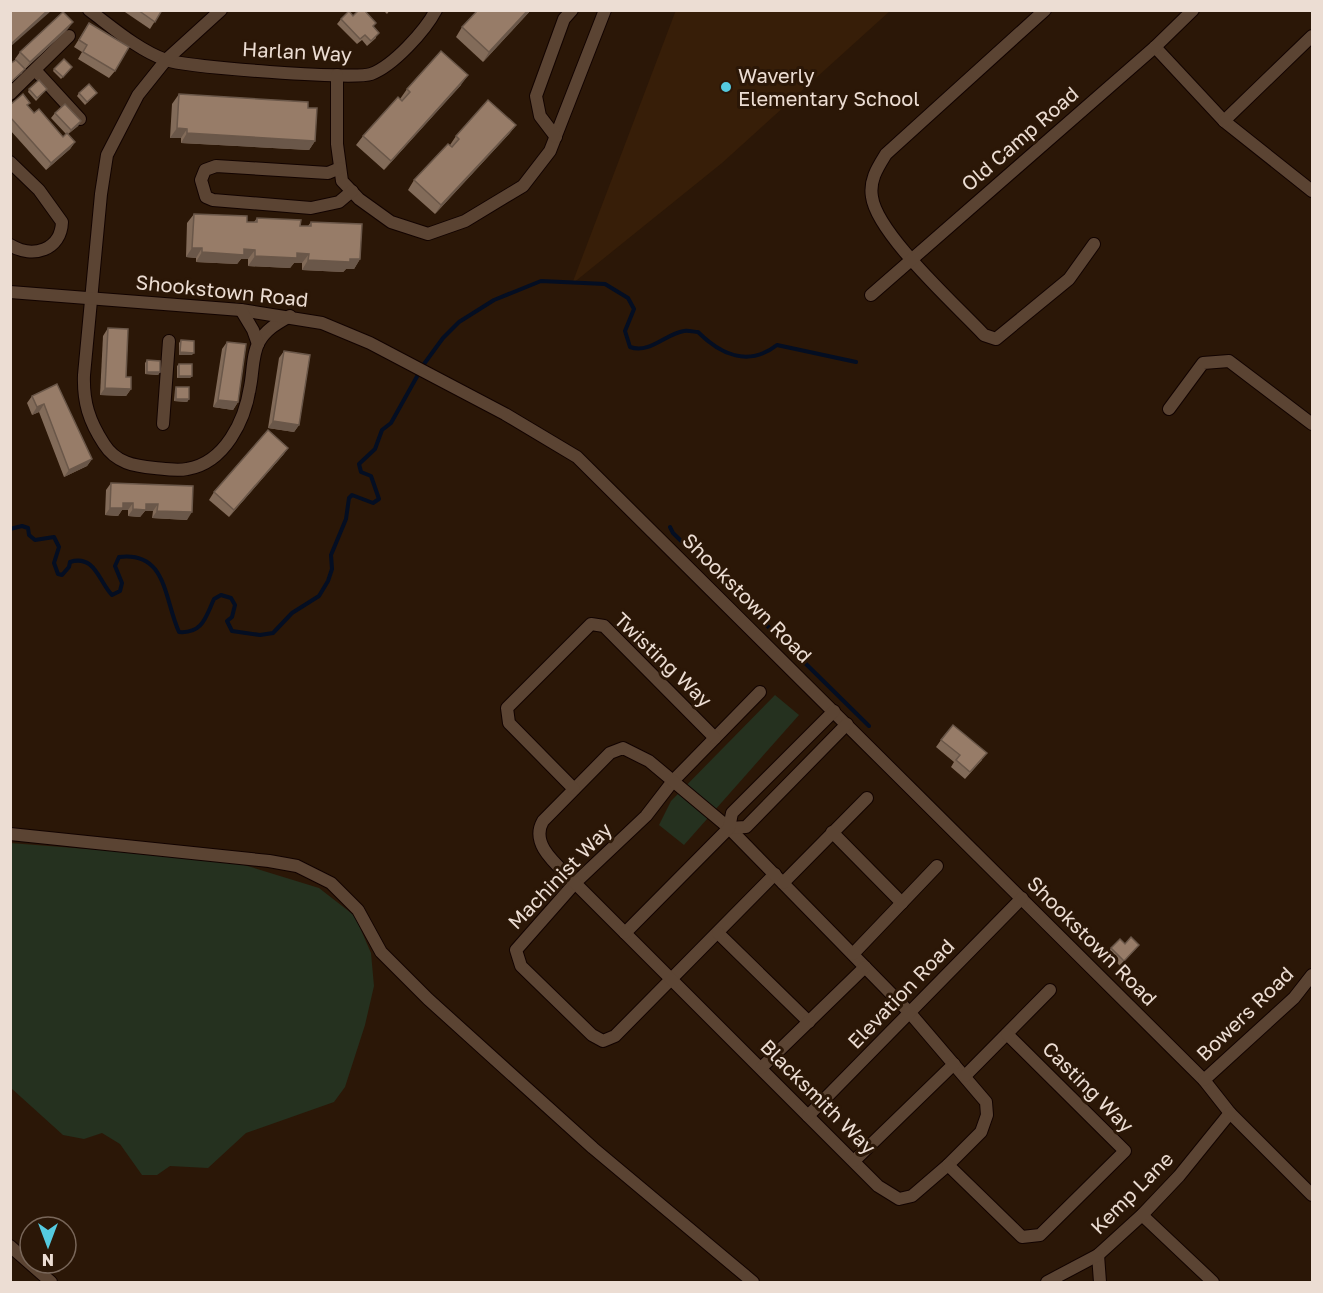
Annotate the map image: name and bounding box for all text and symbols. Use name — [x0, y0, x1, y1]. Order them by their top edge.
street label: Harlan Way — [242, 36, 353, 66]
place label: Waverly Elementary School — [738, 63, 920, 110]
marker: Waverly Elementary School — [719, 80, 733, 94]
street label: Old Camp Road — [956, 81, 1083, 196]
street label: Shookstown Road — [135, 269, 310, 311]
street label: Shookstown Road — [678, 528, 817, 667]
street label: Twisting Way — [610, 607, 717, 712]
street label: Machinist Way — [502, 817, 616, 934]
street label: Shookstown Road — [1023, 871, 1162, 1010]
street label: Elevation Road — [842, 934, 959, 1053]
street label: Bowers Road — [1191, 961, 1298, 1065]
street label: Blacksmith Way — [756, 1034, 881, 1159]
street label: Casting Way — [1038, 1036, 1139, 1137]
street label: Kemp Lane — [1085, 1146, 1178, 1239]
north arrow — [18, 1215, 78, 1275]
text: N — [42, 1250, 54, 1270]

